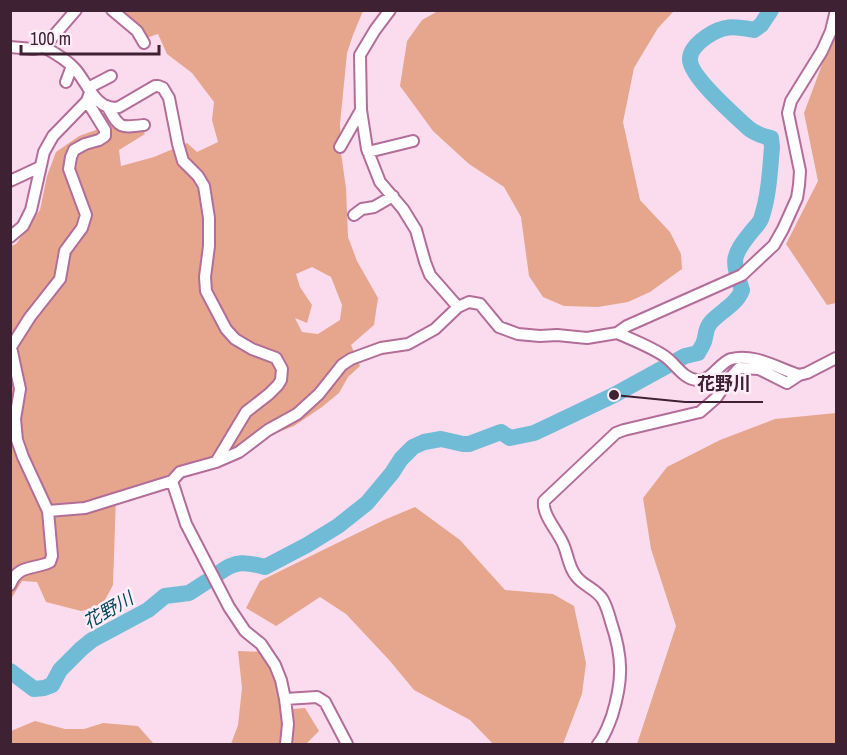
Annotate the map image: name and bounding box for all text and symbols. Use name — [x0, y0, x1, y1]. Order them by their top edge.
scale bar — [21, 18, 159, 56]
text: 100 m — [30, 26, 71, 51]
callout: 花野川 — [685, 366, 763, 402]
text: 花野川 — [697, 371, 751, 396]
water label: 花野川 — [78, 585, 139, 634]

